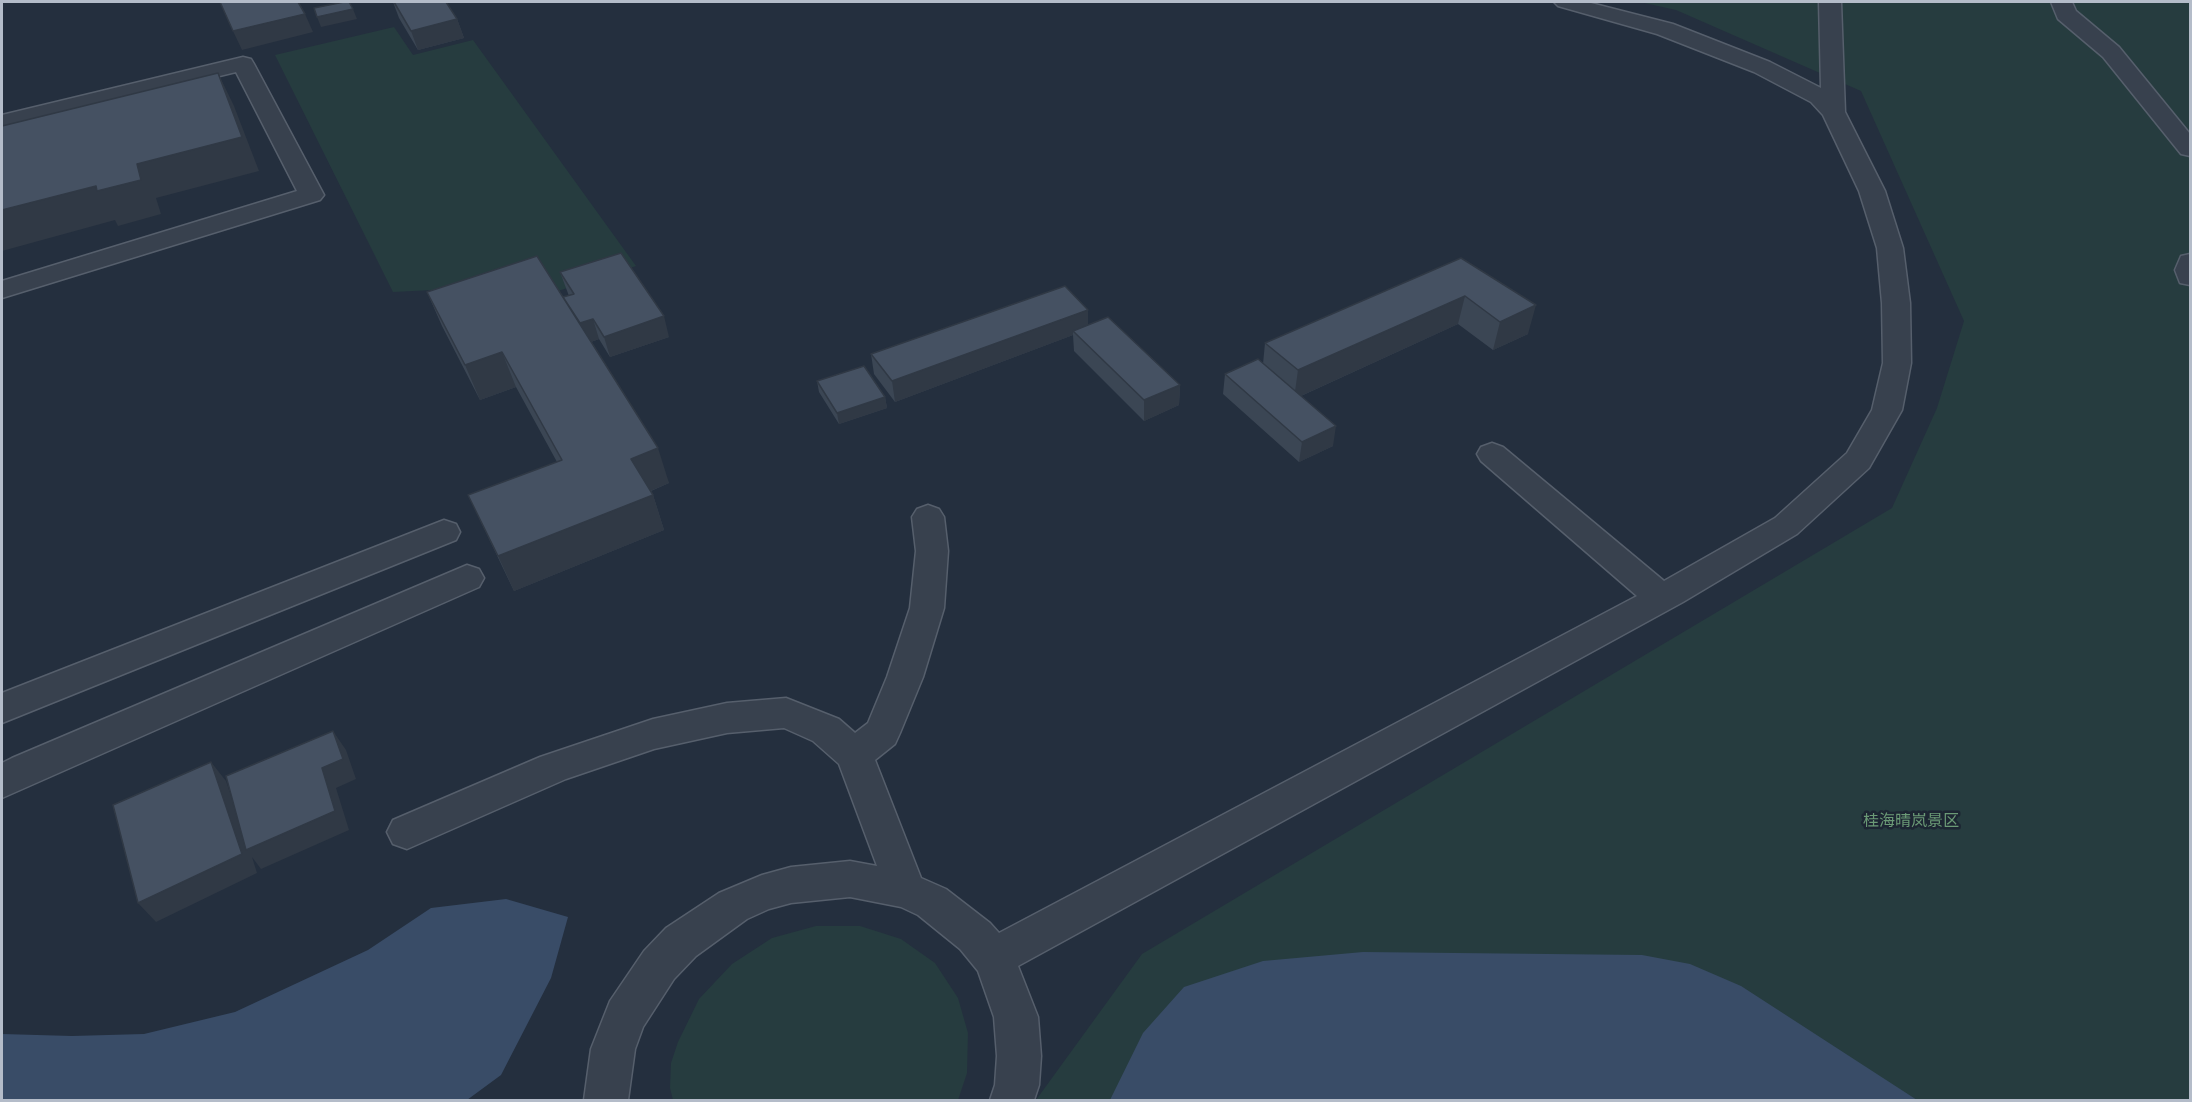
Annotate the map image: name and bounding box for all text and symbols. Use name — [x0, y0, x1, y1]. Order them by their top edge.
park label: 桂海晴岚景区 — [1863, 811, 1959, 831]

